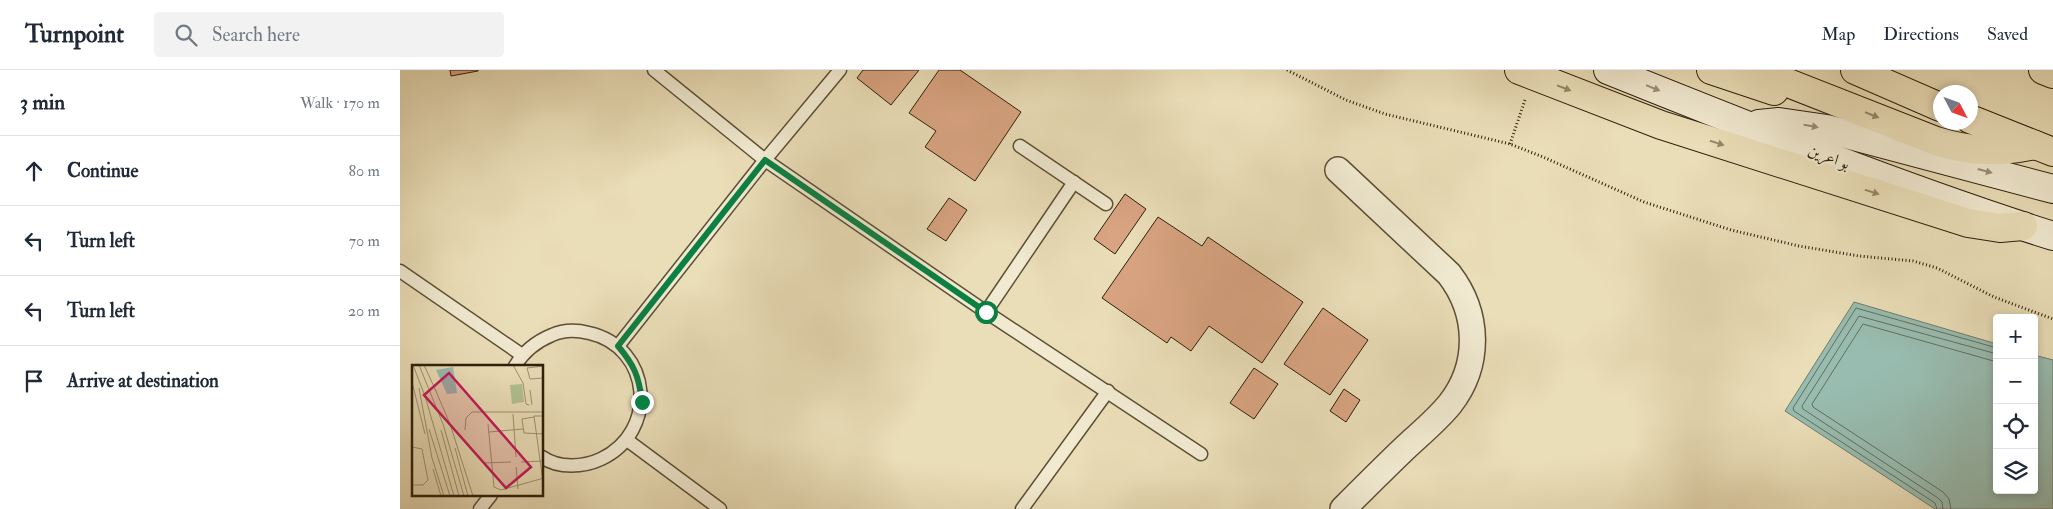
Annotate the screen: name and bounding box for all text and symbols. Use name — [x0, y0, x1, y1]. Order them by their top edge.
search box — [154, 12, 504, 57]
text: Turnpoint — [25, 19, 124, 50]
icon: search — [172, 21, 200, 49]
text: Search here — [212, 23, 300, 47]
text: Map — [1822, 23, 1855, 46]
text: Directions — [1883, 23, 1959, 46]
text: Saved — [1987, 23, 2028, 46]
one-way arrow — [1557, 84, 1572, 92]
one-way arrow — [1646, 85, 1661, 92]
north arrow — [1933, 85, 1978, 130]
text: 3 min — [20, 89, 65, 116]
text: Walk · 170 m — [300, 93, 380, 113]
one-way arrow — [1865, 111, 1880, 119]
one-way arrow — [1804, 122, 1820, 130]
one-way arrow — [1710, 139, 1725, 147]
street label: بو اعرين — [1805, 140, 1853, 175]
icon: ahead — [20, 157, 48, 185]
text: Continue — [67, 159, 138, 183]
text: 80 m — [349, 161, 380, 181]
one-way arrow — [1978, 167, 1993, 175]
one-way arrow — [1864, 189, 1879, 197]
icon: left — [20, 227, 48, 255]
text: Turn left — [67, 229, 135, 253]
text: 70 m — [349, 231, 380, 251]
icon: left — [20, 297, 48, 325]
text: Turn left — [67, 299, 135, 323]
text: 20 m — [348, 301, 380, 321]
route start — [975, 301, 998, 324]
map controls — [1993, 314, 2038, 494]
button: + — [1993, 314, 2038, 359]
button: − — [1993, 359, 2038, 404]
inset map — [412, 365, 544, 496]
icon: arrive — [20, 367, 48, 395]
text: Arrive at destination — [67, 369, 219, 393]
route end — [631, 391, 654, 414]
button: locate — [1993, 404, 2038, 449]
button: layers — [1993, 449, 2038, 494]

